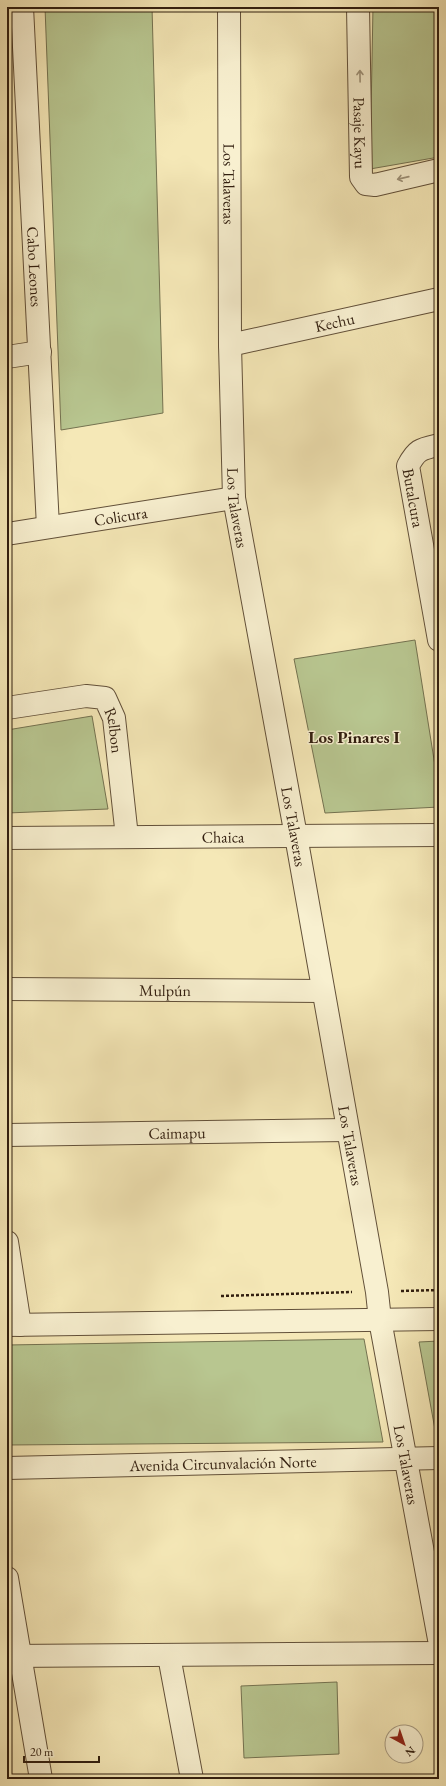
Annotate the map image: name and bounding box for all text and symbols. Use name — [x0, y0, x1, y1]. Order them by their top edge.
one-way arrow — [356, 70, 363, 83]
street label: Pasaje Kayu — [349, 97, 371, 169]
street label: Los Talaveras — [219, 144, 240, 224]
one-way arrow — [397, 175, 410, 183]
street label: Cabo Leones — [22, 226, 47, 307]
street label: Kechu — [313, 307, 357, 337]
street label: Los Talaveras — [223, 467, 253, 549]
street label: Butalcura — [398, 467, 429, 530]
street label: Colicura — [93, 501, 149, 531]
street label: Relbon — [100, 704, 128, 755]
district label: Los Pinares I — [308, 726, 400, 748]
street label: Los Talaveras — [277, 785, 312, 868]
street label: Chaica — [202, 826, 245, 847]
street label: Mulpún — [139, 979, 192, 1001]
street label: Los Talaveras — [334, 1104, 368, 1187]
street label: Caimapu — [148, 1122, 206, 1143]
street label: Los Talaveras — [389, 1423, 424, 1506]
street label: Avenida Circunvalación Norte — [128, 1450, 317, 1476]
north arrow — [384, 1724, 424, 1764]
scale bar — [24, 1738, 99, 1764]
text: N — [402, 1743, 418, 1760]
text: 20 m — [30, 1744, 54, 1760]

